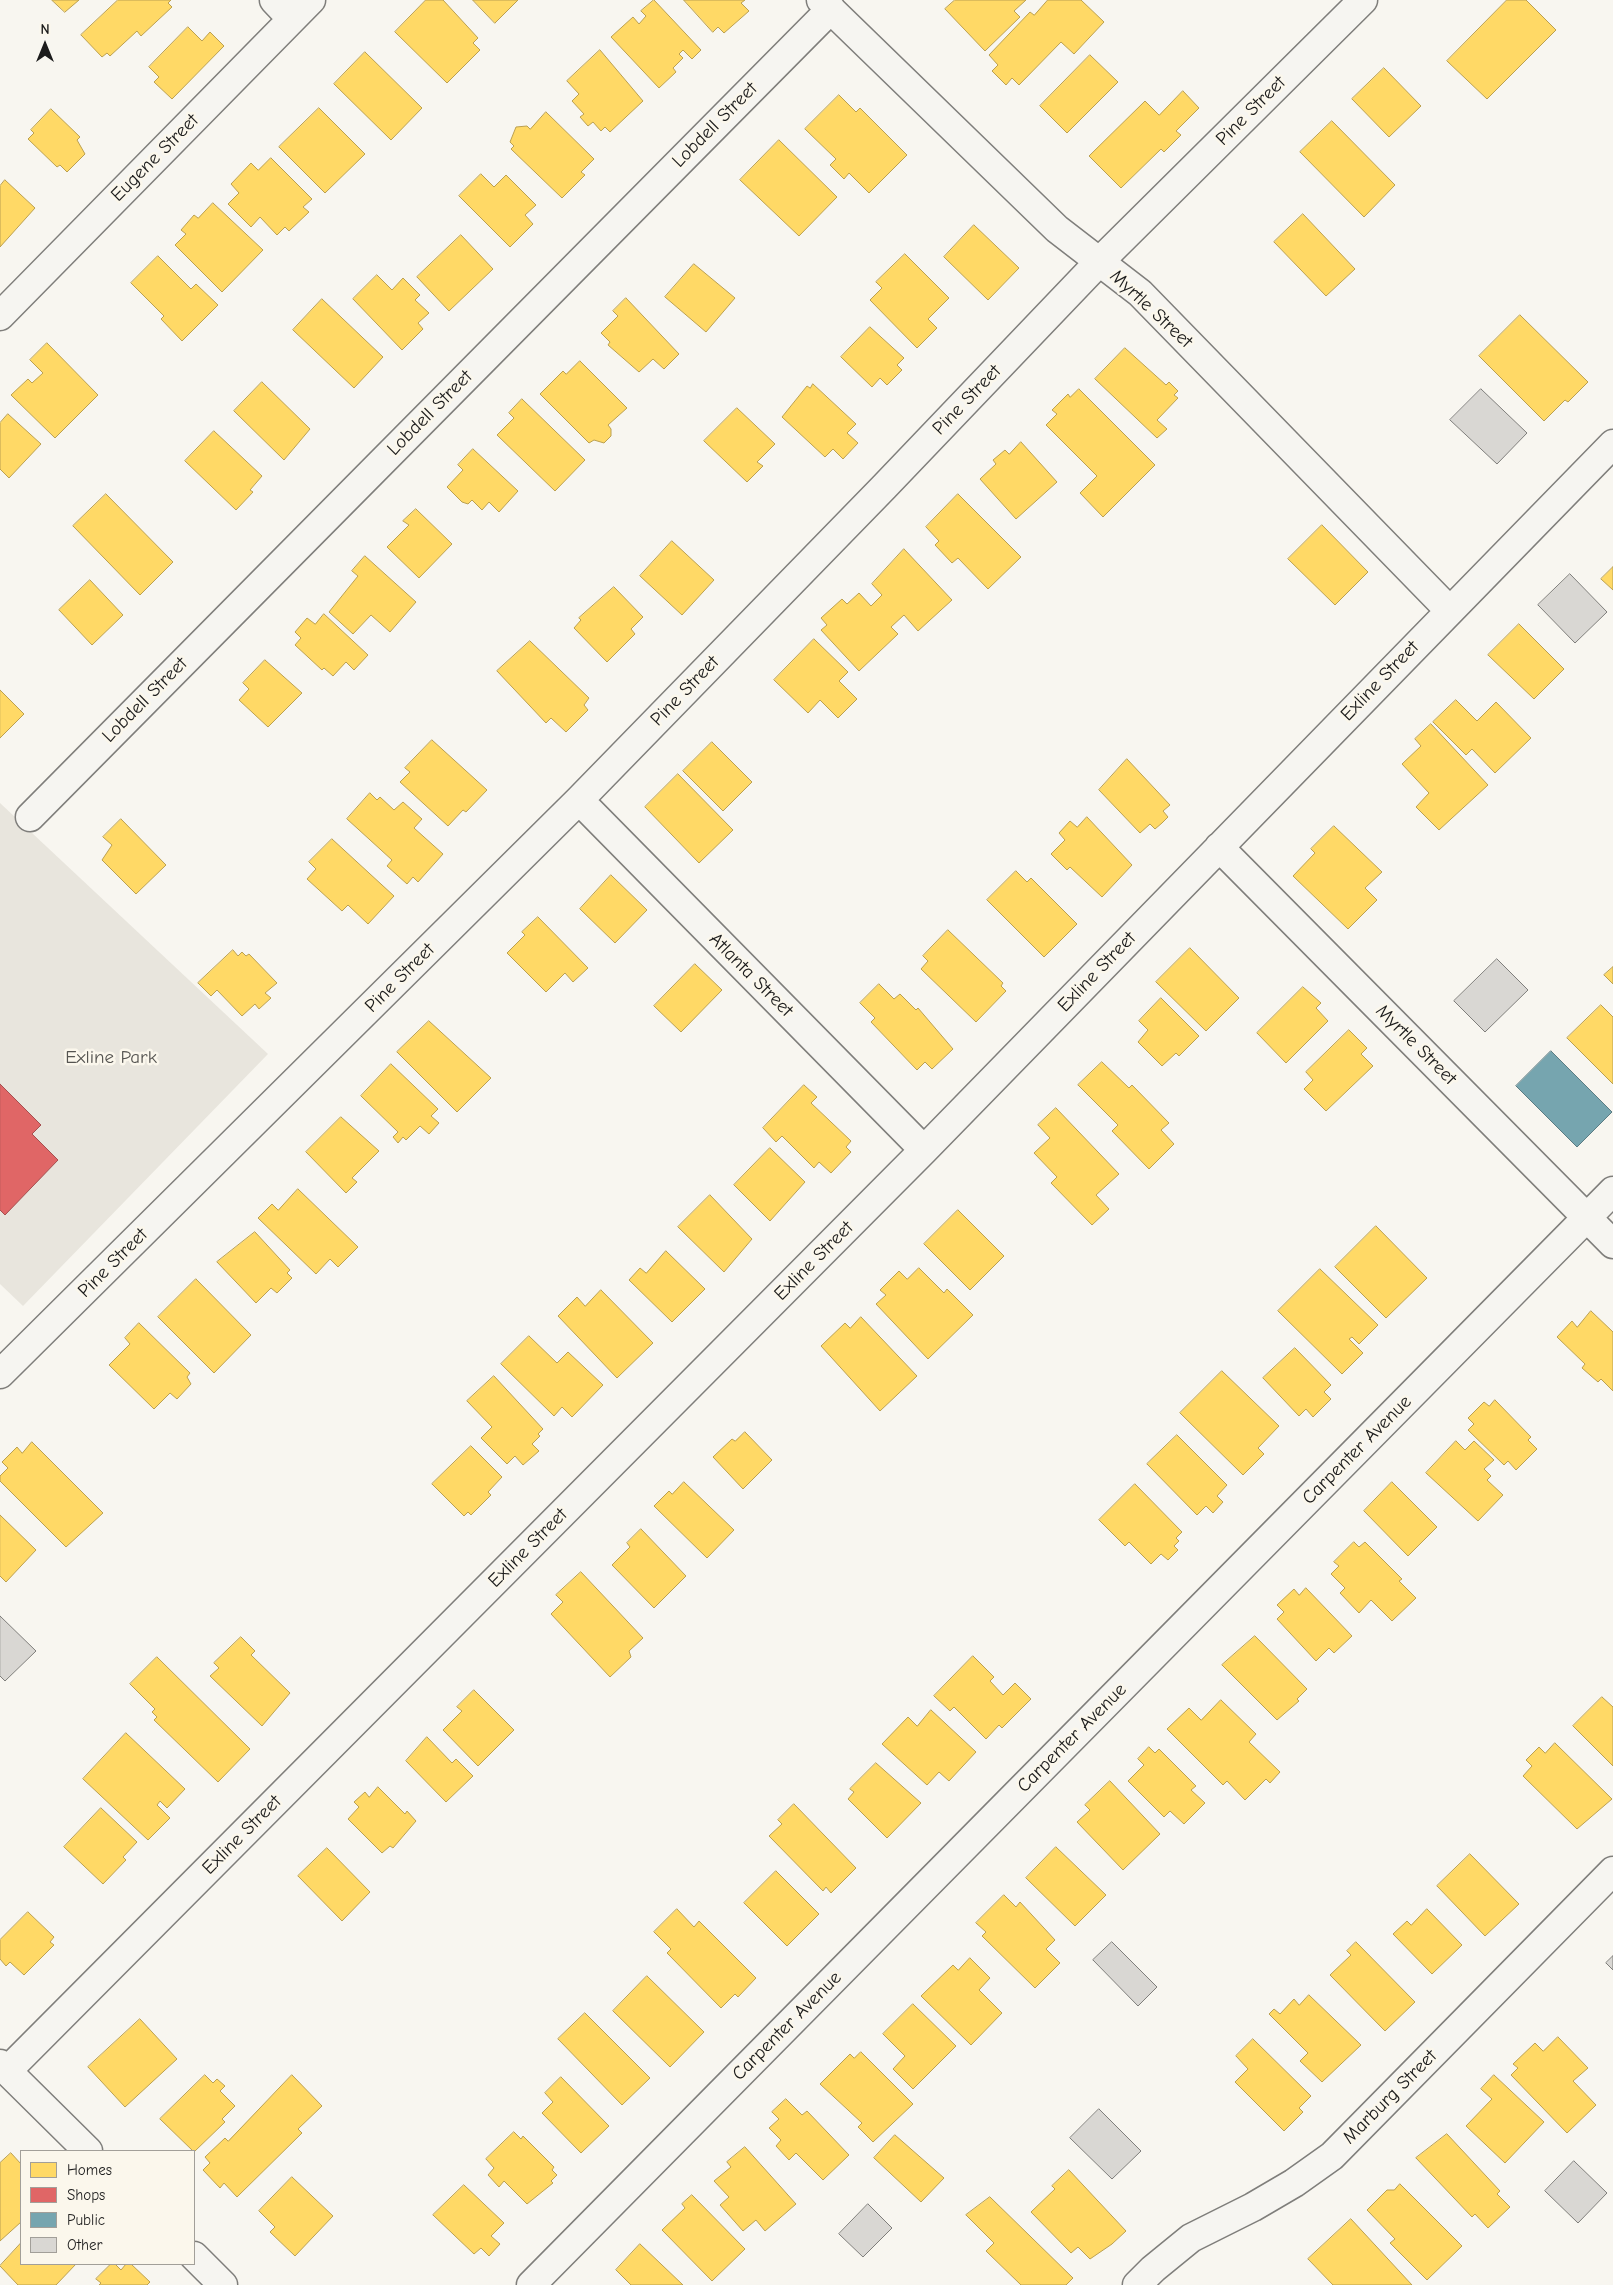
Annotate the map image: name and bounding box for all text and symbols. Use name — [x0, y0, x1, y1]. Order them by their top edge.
north arrow — [20, 20, 70, 70]
text: N — [40, 21, 50, 38]
street label: Pine Street — [1212, 72, 1290, 150]
street label: Lobdell Street — [668, 78, 762, 172]
street label: Eugene Street — [106, 109, 204, 207]
street label: Myrtle Street — [1105, 265, 1197, 353]
street label: Pine Street — [928, 360, 1006, 440]
street label: Lobdell Street — [383, 366, 477, 460]
street label: Exline Street — [1336, 636, 1424, 726]
street label: Pine Street — [646, 651, 724, 731]
street label: Lobdell Street — [98, 653, 192, 747]
street label: Exline Street — [1053, 927, 1141, 1017]
street label: Atlanta Street — [704, 928, 798, 1022]
street label: Pine Street — [361, 939, 439, 1017]
street label: Myrtle Street — [1371, 1000, 1461, 1090]
park label: Exline Park — [65, 1047, 157, 1069]
street label: Exline Street — [770, 1217, 858, 1305]
street label: Pine Street — [74, 1224, 152, 1302]
street label: Carpenter Avenue — [1298, 1391, 1416, 1509]
street label: Exline Street — [484, 1504, 572, 1592]
street label: Carpenter Avenue — [1013, 1679, 1131, 1797]
street label: Exline Street — [198, 1791, 286, 1879]
street label: Carpenter Avenue — [728, 1967, 846, 2085]
street label: Marburg Street — [1338, 2045, 1442, 2149]
legend — [20, 2150, 195, 2265]
text: Homes — [67, 2161, 112, 2179]
text: Shops — [67, 2186, 105, 2204]
text: Public — [67, 2211, 105, 2229]
text: Other — [67, 2236, 102, 2254]

